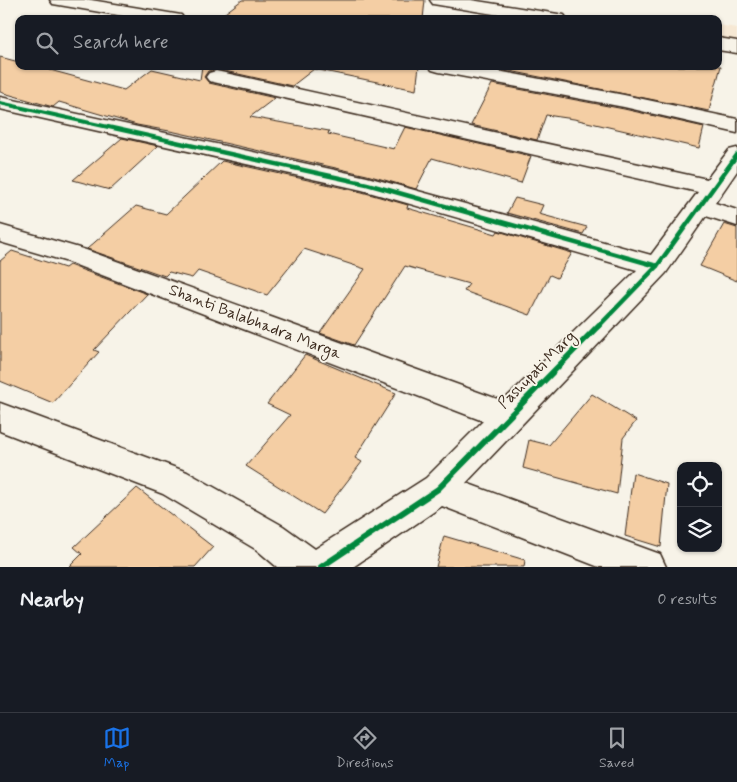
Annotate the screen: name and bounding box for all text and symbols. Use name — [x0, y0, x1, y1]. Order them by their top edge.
search box — [15, 15, 722, 70]
icon: search — [33, 29, 61, 57]
text: Search here — [73, 30, 169, 55]
street label: Shanti Balabhadra Marga — [166, 279, 344, 366]
street label: Pashupati Marg — [493, 326, 581, 414]
map controls — [677, 462, 722, 552]
button: locate — [677, 462, 722, 507]
button: layers — [677, 507, 722, 552]
text: Nearby — [20, 586, 84, 614]
text: 0 results — [657, 589, 717, 610]
tab: Map — [103, 724, 131, 772]
tab: Directions — [336, 724, 394, 772]
tab: Saved — [599, 724, 634, 772]

